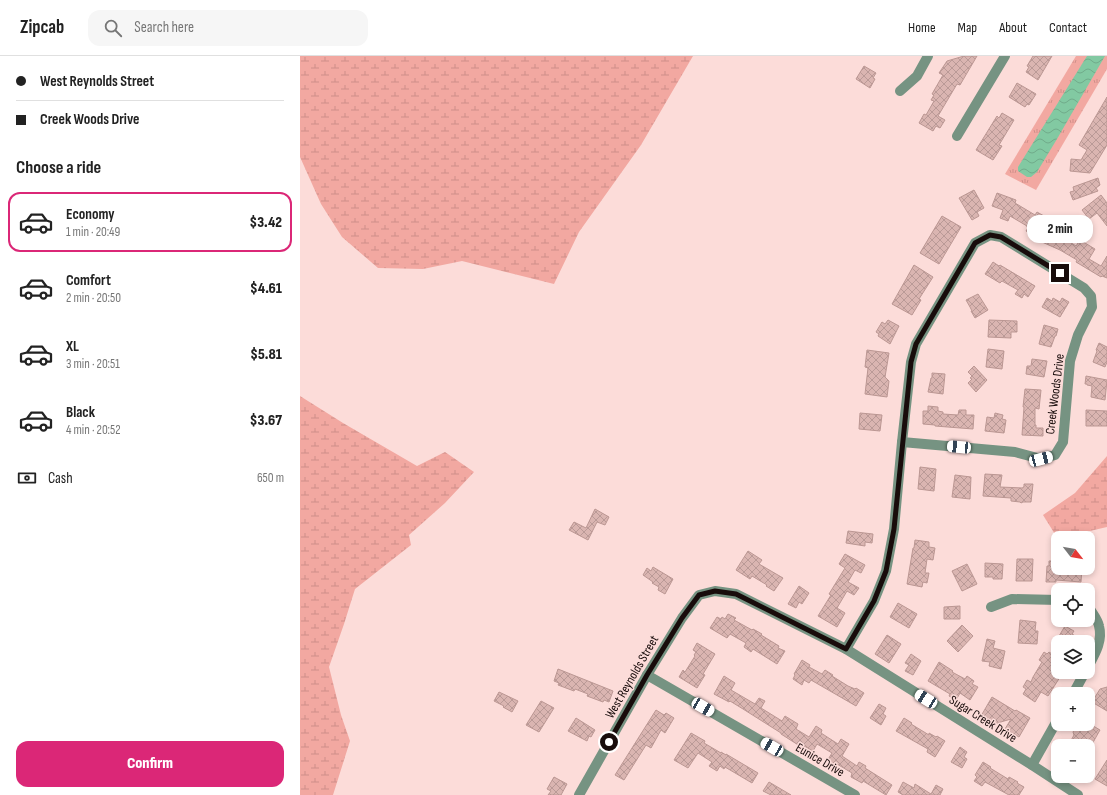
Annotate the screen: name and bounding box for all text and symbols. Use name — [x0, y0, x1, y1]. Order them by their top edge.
search box — [88, 10, 368, 46]
text: Zipcab — [20, 16, 64, 39]
icon: search — [102, 17, 124, 39]
text: Search here — [134, 18, 194, 37]
text: Home — [908, 19, 936, 36]
text: Map — [958, 19, 977, 36]
text: About — [999, 19, 1027, 36]
text: Contact — [1049, 19, 1087, 36]
text: West Reynolds Street — [40, 72, 154, 91]
text: Creek Woods Drive — [40, 110, 139, 129]
text: Choose a ride — [16, 157, 101, 178]
icon: car — [18, 204, 54, 240]
text: Economy — [66, 205, 115, 224]
text: $3.42 — [249, 213, 282, 232]
callout: 2 min — [1027, 215, 1093, 243]
text: 2 min — [1047, 221, 1073, 237]
text: 1 min · 20:49 — [66, 224, 120, 240]
route end — [1051, 264, 1069, 282]
icon: car — [18, 270, 54, 306]
text: Comfort — [66, 271, 111, 290]
text: $4.61 — [250, 279, 282, 298]
text: 2 min · 20:50 — [66, 290, 121, 306]
icon: car — [18, 336, 54, 372]
text: XL — [66, 337, 79, 356]
text: $5.81 — [250, 345, 282, 364]
street label: Creek Woods Drive — [1042, 353, 1068, 435]
text: 3 min · 20:51 — [66, 356, 120, 372]
icon: car — [18, 402, 54, 438]
text: Black — [66, 403, 95, 422]
text: $3.67 — [250, 411, 282, 430]
text: 4 min · 20:52 — [66, 422, 121, 438]
car — [947, 440, 971, 454]
car — [1028, 450, 1054, 468]
icon: cash — [16, 467, 38, 489]
text: Cash — [48, 469, 73, 488]
text: 650 m — [257, 470, 284, 486]
north arrow — [1051, 531, 1095, 575]
map controls — [1051, 531, 1095, 783]
button: locate — [1051, 583, 1095, 627]
street label: West Reynolds Street — [602, 633, 662, 721]
button: layers — [1051, 635, 1095, 679]
button: + — [1051, 687, 1095, 731]
car — [913, 688, 939, 710]
street label: Sugar Creek Drive — [946, 692, 1020, 746]
car — [690, 696, 716, 718]
route start — [600, 733, 618, 751]
car — [759, 736, 785, 758]
button: − — [1051, 739, 1095, 783]
street label: Eunice Drive — [793, 740, 847, 780]
button: Confirm — [16, 741, 284, 787]

